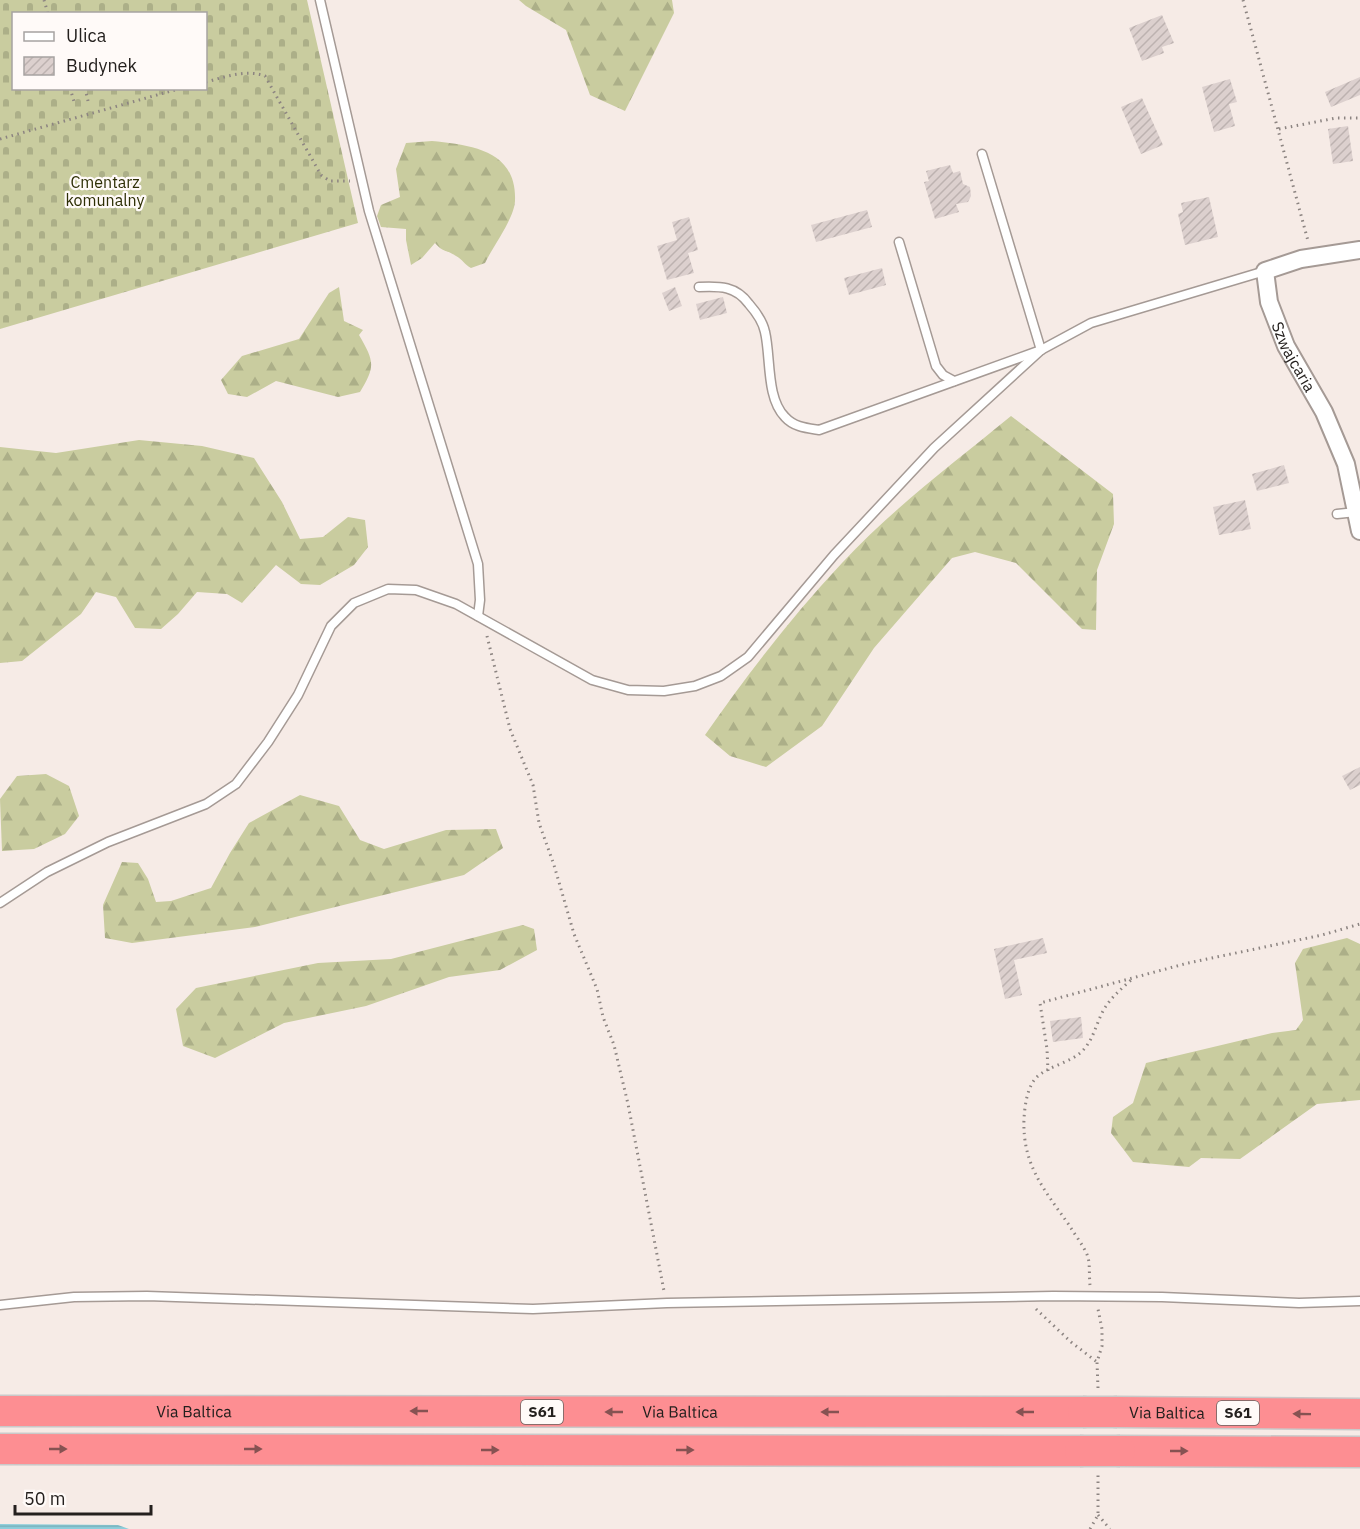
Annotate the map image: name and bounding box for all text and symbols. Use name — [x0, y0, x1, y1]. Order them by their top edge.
legend — [12, 12, 207, 90]
text: Ulica — [66, 24, 107, 47]
text: Budynek — [66, 54, 138, 77]
park label: Cmentarz komunalny — [65, 172, 145, 210]
street label: Szwajcaria — [1268, 319, 1320, 396]
road number: S61 — [521, 1400, 563, 1424]
street label: Via Baltica — [156, 1401, 232, 1421]
road number: S61 — [1217, 1401, 1259, 1425]
street label: Via Baltica — [642, 1402, 718, 1422]
street label: Via Baltica — [1129, 1402, 1205, 1423]
one-way arrow — [409, 1407, 428, 1416]
one-way arrow — [604, 1407, 623, 1417]
one-way arrow — [820, 1407, 839, 1417]
one-way arrow — [1015, 1407, 1034, 1417]
one-way arrow — [1292, 1409, 1311, 1419]
one-way arrow — [49, 1444, 68, 1454]
one-way arrow — [244, 1444, 263, 1454]
one-way arrow — [481, 1445, 500, 1455]
one-way arrow — [676, 1445, 695, 1455]
one-way arrow — [1169, 1446, 1188, 1456]
scale bar — [15, 1478, 152, 1516]
text: 50 m — [24, 1487, 66, 1510]

